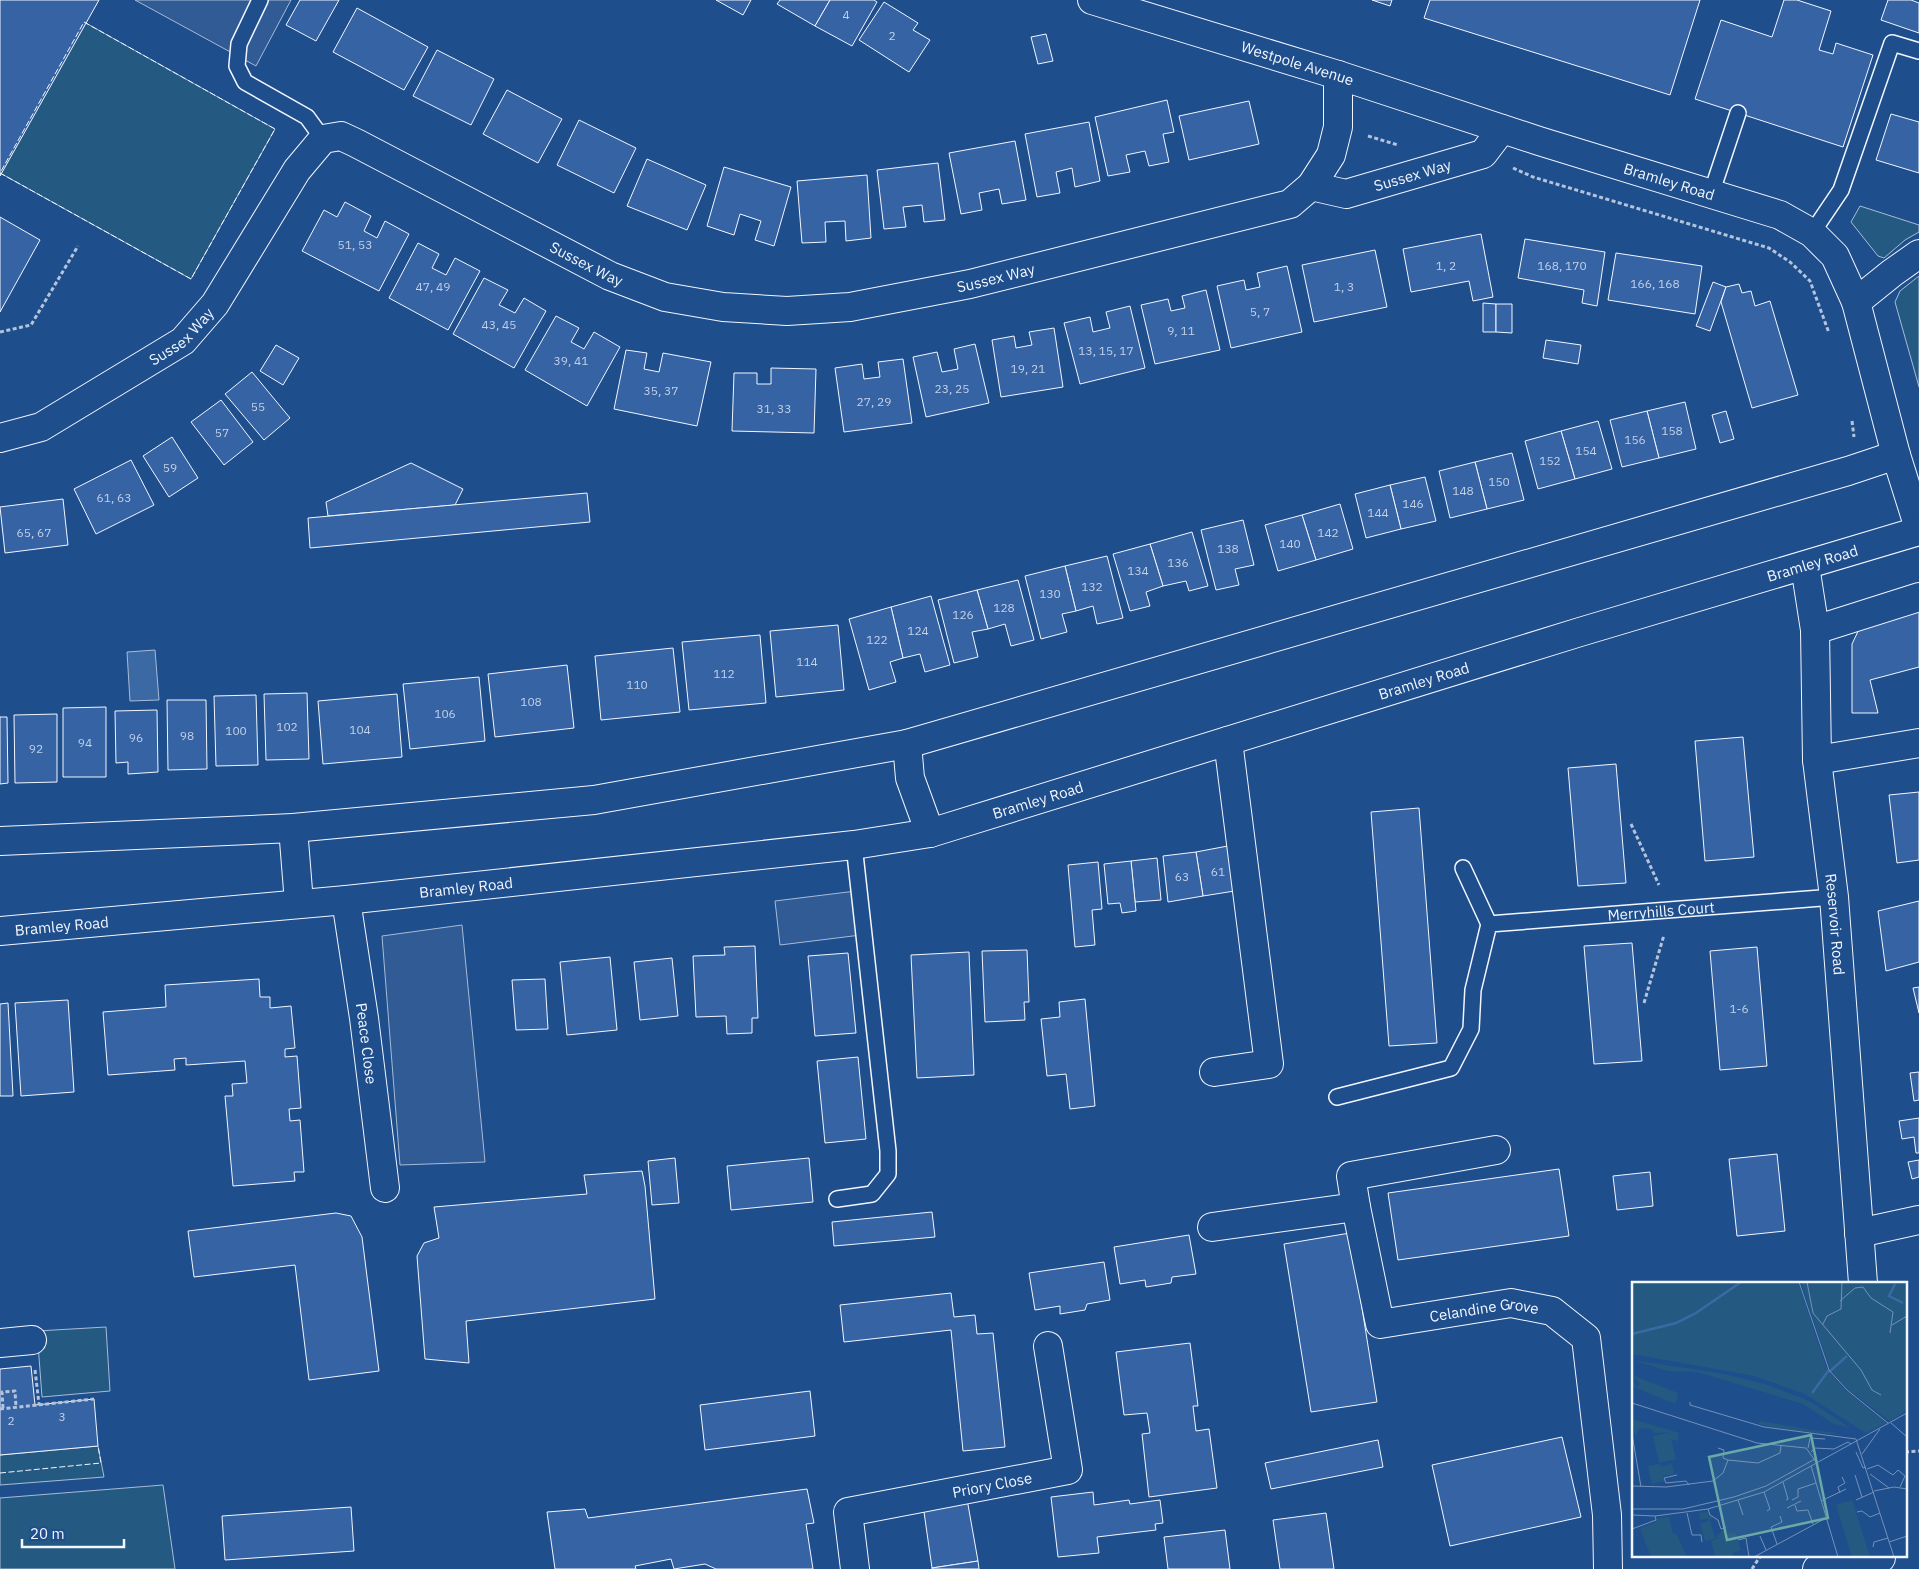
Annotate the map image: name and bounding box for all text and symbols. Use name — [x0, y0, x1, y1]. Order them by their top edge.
house number: 4 — [842, 7, 850, 22]
house number: 2 — [888, 28, 896, 43]
street label: Westpole Avenue — [1239, 37, 1356, 89]
street label: Sussex Way — [1371, 154, 1454, 195]
street label: Bramley Road — [1621, 158, 1717, 204]
house number: 51, 53 — [338, 237, 372, 252]
street label: Sussex Way — [547, 237, 626, 290]
house number: 1, 2 — [1436, 258, 1456, 273]
house number: 168, 170 — [1537, 258, 1587, 273]
street label: Sussex Way — [955, 259, 1037, 296]
house number: 166, 168 — [1630, 276, 1680, 291]
house number: 47, 49 — [416, 279, 450, 294]
house number: 1, 3 — [1334, 279, 1354, 294]
street label: Sussex Way — [145, 303, 218, 369]
house number: 5, 7 — [1250, 304, 1270, 319]
house number: 43, 45 — [482, 317, 516, 332]
house number: 9, 11 — [1167, 323, 1195, 338]
house number: 13, 15, 17 — [1078, 343, 1134, 358]
house number: 39, 41 — [554, 353, 588, 368]
house number: 19, 21 — [1011, 361, 1045, 376]
house number: 23, 25 — [935, 381, 969, 396]
house number: 35, 37 — [644, 383, 678, 398]
house number: 27, 29 — [857, 394, 891, 409]
house number: 55 — [251, 399, 265, 414]
house number: 31, 33 — [757, 401, 791, 416]
house number: 158 — [1661, 423, 1683, 438]
house number: 57 — [215, 425, 229, 440]
house number: 156 — [1624, 432, 1646, 447]
house number: 154 — [1575, 443, 1597, 458]
house number: 152 — [1539, 453, 1561, 468]
house number: 59 — [163, 460, 177, 475]
house number: 150 — [1488, 474, 1510, 489]
house number: 148 — [1452, 483, 1474, 498]
house number: 61, 63 — [97, 490, 131, 505]
house number: 146 — [1402, 496, 1424, 511]
house number: 144 — [1367, 505, 1389, 520]
house number: 65, 67 — [17, 525, 51, 540]
house number: 142 — [1317, 525, 1339, 540]
house number: 140 — [1279, 536, 1301, 551]
street label: Bramley Road — [1764, 540, 1860, 585]
house number: 138 — [1217, 541, 1239, 556]
house number: 136 — [1167, 555, 1189, 570]
house number: 134 — [1127, 563, 1149, 578]
house number: 132 — [1081, 579, 1103, 594]
house number: 130 — [1039, 586, 1061, 601]
house number: 128 — [993, 600, 1015, 615]
house number: 126 — [952, 607, 974, 622]
house number: 124 — [907, 623, 929, 638]
house number: 122 — [866, 632, 888, 647]
house number: 114 — [796, 654, 818, 669]
street label: Bramley Road — [1376, 657, 1471, 703]
house number: 112 — [713, 666, 735, 681]
house number: 110 — [626, 677, 648, 692]
house number: 108 — [520, 694, 542, 709]
house number: 106 — [434, 706, 456, 721]
house number: 102 — [276, 719, 298, 734]
house number: 104 — [349, 722, 371, 737]
house number: 100 — [225, 723, 247, 738]
house number: 98 — [180, 728, 194, 743]
house number: 96 — [129, 730, 143, 745]
house number: 94 — [78, 735, 92, 750]
house number: 92 — [29, 741, 43, 756]
street label: Bramley Road — [990, 777, 1085, 823]
house number: 61 — [1211, 864, 1225, 879]
house number: 63 — [1175, 869, 1189, 884]
street label: Reservoir Road — [1822, 872, 1849, 976]
street label: Bramley Road — [418, 873, 514, 902]
street label: Merryhills Court — [1607, 897, 1715, 924]
street label: Bramley Road — [14, 912, 110, 939]
house number: 1-6 — [1729, 1001, 1749, 1016]
street label: Peace Close — [352, 1002, 382, 1085]
inset map — [1632, 1282, 1906, 1556]
street label: Celandine Grove — [1428, 1293, 1541, 1325]
house number: 3 — [58, 1409, 66, 1424]
house number: 2 — [7, 1413, 15, 1428]
street label: Priory Close — [951, 1468, 1033, 1501]
scale bar — [22, 1516, 125, 1548]
text: 20 m — [30, 1524, 65, 1543]

